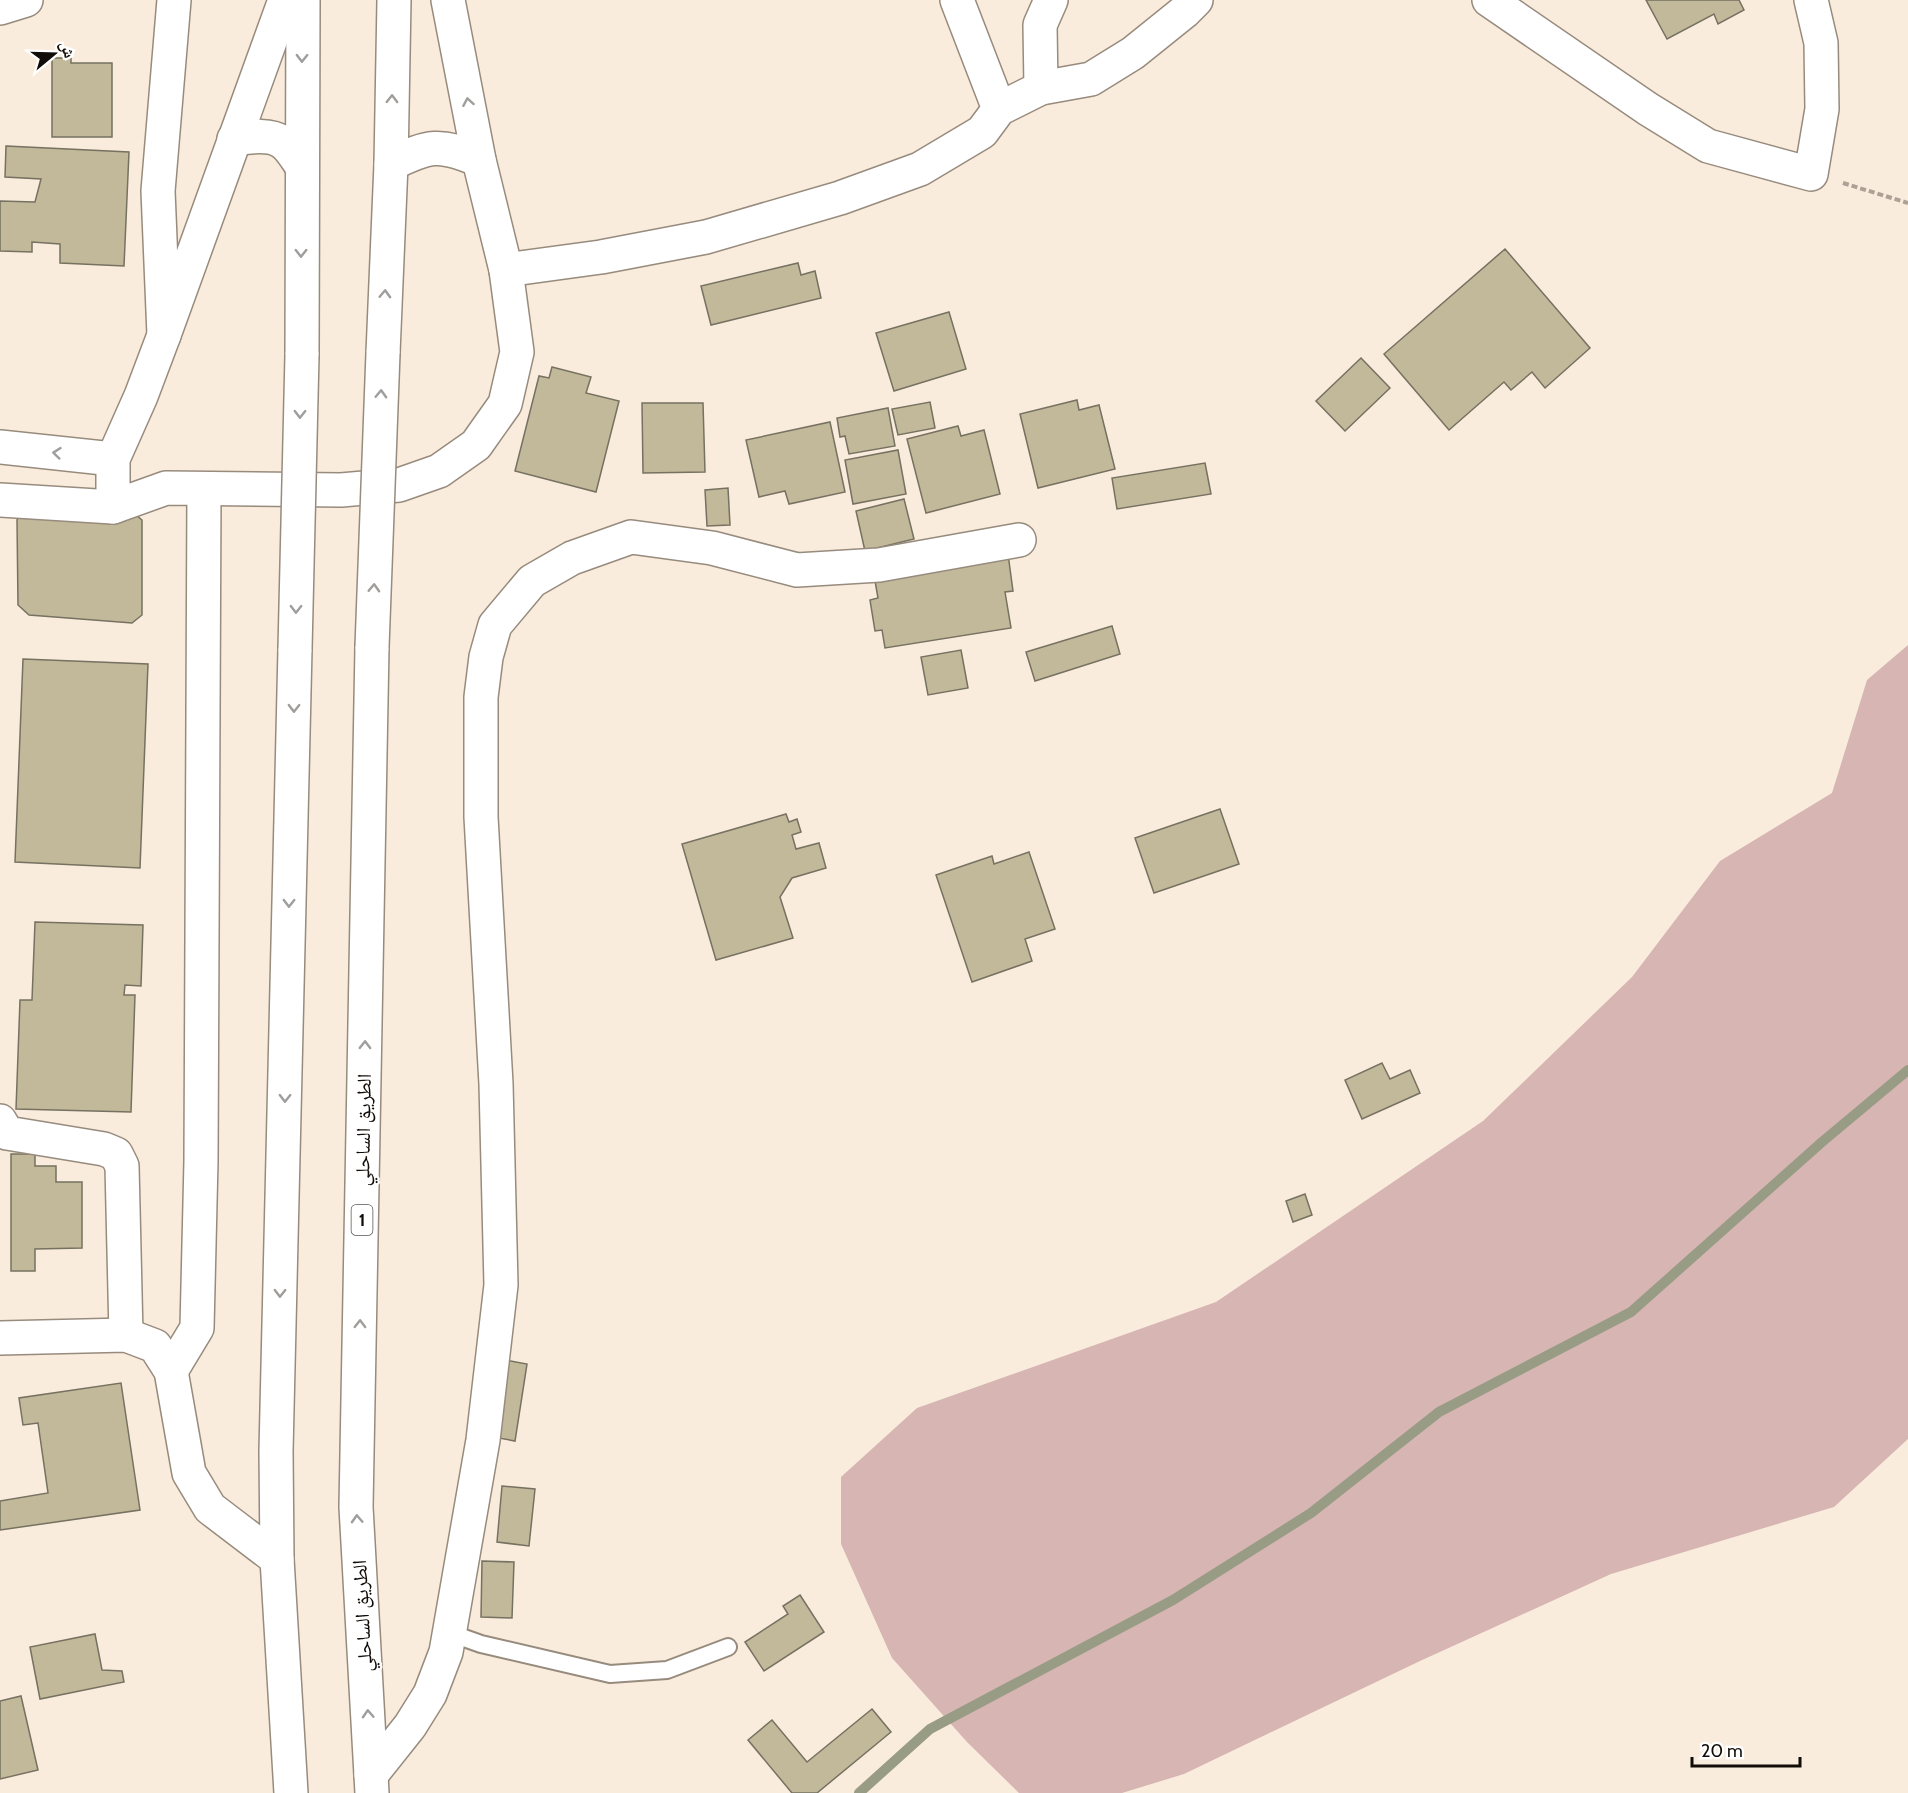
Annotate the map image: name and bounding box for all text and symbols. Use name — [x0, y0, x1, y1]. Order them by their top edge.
north arrow — [24, 24, 84, 84]
text: ش — [56, 38, 79, 60]
one-way arrow — [296, 54, 308, 63]
one-way arrow — [386, 95, 398, 104]
one-way arrow — [462, 97, 475, 107]
one-way arrow — [295, 249, 307, 258]
one-way arrow — [379, 290, 392, 299]
one-way arrow — [375, 389, 388, 398]
one-way arrow — [294, 409, 307, 418]
one-way arrow — [52, 447, 61, 460]
one-way arrow — [368, 584, 381, 593]
one-way arrow — [290, 604, 302, 613]
one-way arrow — [287, 703, 300, 712]
one-way arrow — [283, 898, 295, 907]
one-way arrow — [359, 1041, 371, 1050]
street label: الطريق الساحلي — [350, 1074, 380, 1187]
one-way arrow — [278, 1093, 291, 1102]
road number: 1 — [352, 1205, 372, 1235]
one-way arrow — [274, 1288, 286, 1297]
one-way arrow — [354, 1319, 366, 1328]
one-way arrow — [351, 1514, 364, 1523]
street label: الطريق الساحلي — [347, 1559, 381, 1673]
one-way arrow — [361, 1709, 374, 1718]
scale bar — [1692, 1730, 1800, 1768]
text: 20 m — [1701, 1740, 1743, 1762]

